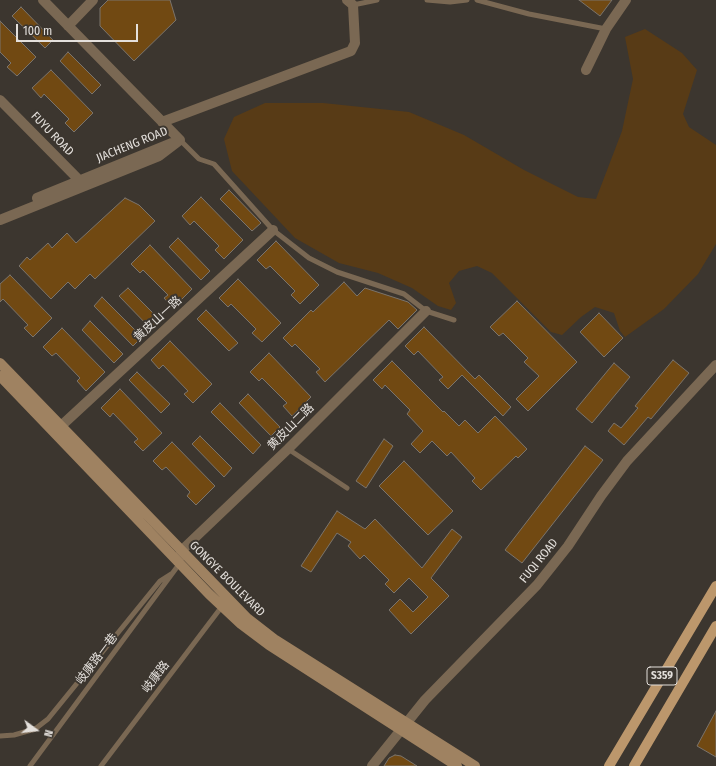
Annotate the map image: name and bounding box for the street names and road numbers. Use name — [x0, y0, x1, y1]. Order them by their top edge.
street label: FUYU ROAD — [28, 109, 76, 159]
street label: JIACHENG ROAD — [94, 124, 170, 166]
street label: 黄皮山一路 — [131, 293, 185, 345]
street label: 黄皮山二路 — [265, 401, 317, 453]
street label: FUQI ROAD — [517, 536, 561, 586]
street label: GONGYE BOULEVARD — [186, 538, 268, 620]
street label: 岐康路一巷 — [73, 631, 121, 687]
street label: 岐康路 — [139, 658, 173, 696]
road number: S359 — [647, 667, 677, 685]

